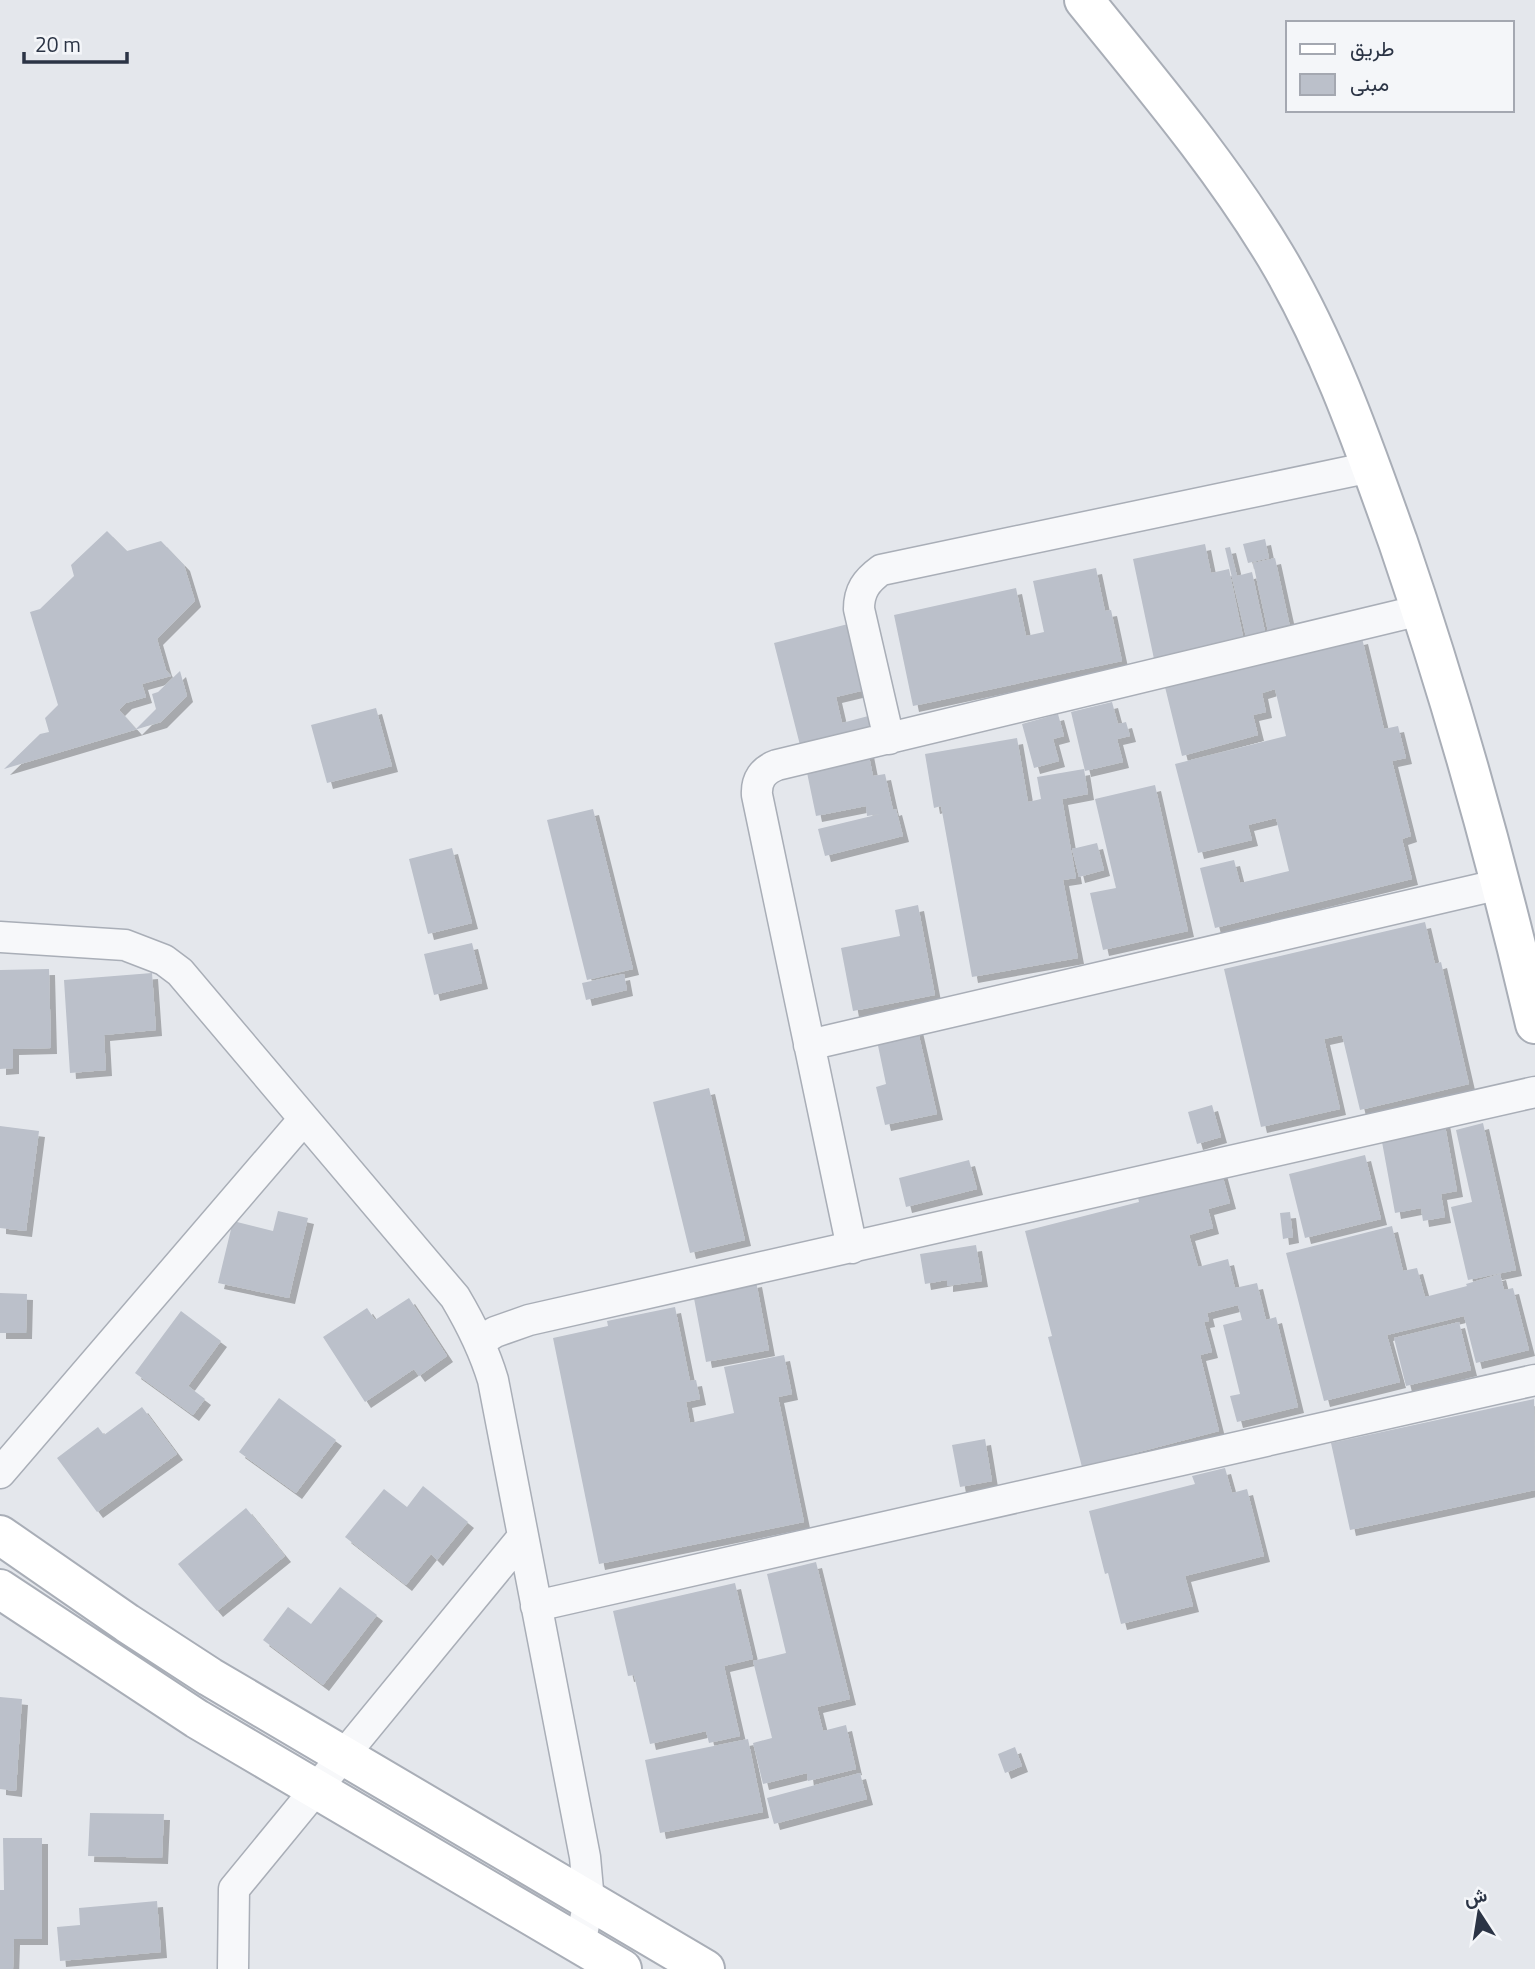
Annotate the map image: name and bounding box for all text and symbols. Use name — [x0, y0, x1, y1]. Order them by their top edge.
scale bar — [24, 21, 128, 65]
legend — [1286, 21, 1514, 112]
text: 20 m — [35, 28, 81, 60]
text: طريق — [1350, 32, 1395, 64]
text: مبنى — [1350, 67, 1389, 99]
north arrow — [1444, 1878, 1514, 1948]
text: ش — [1461, 1879, 1490, 1912]

